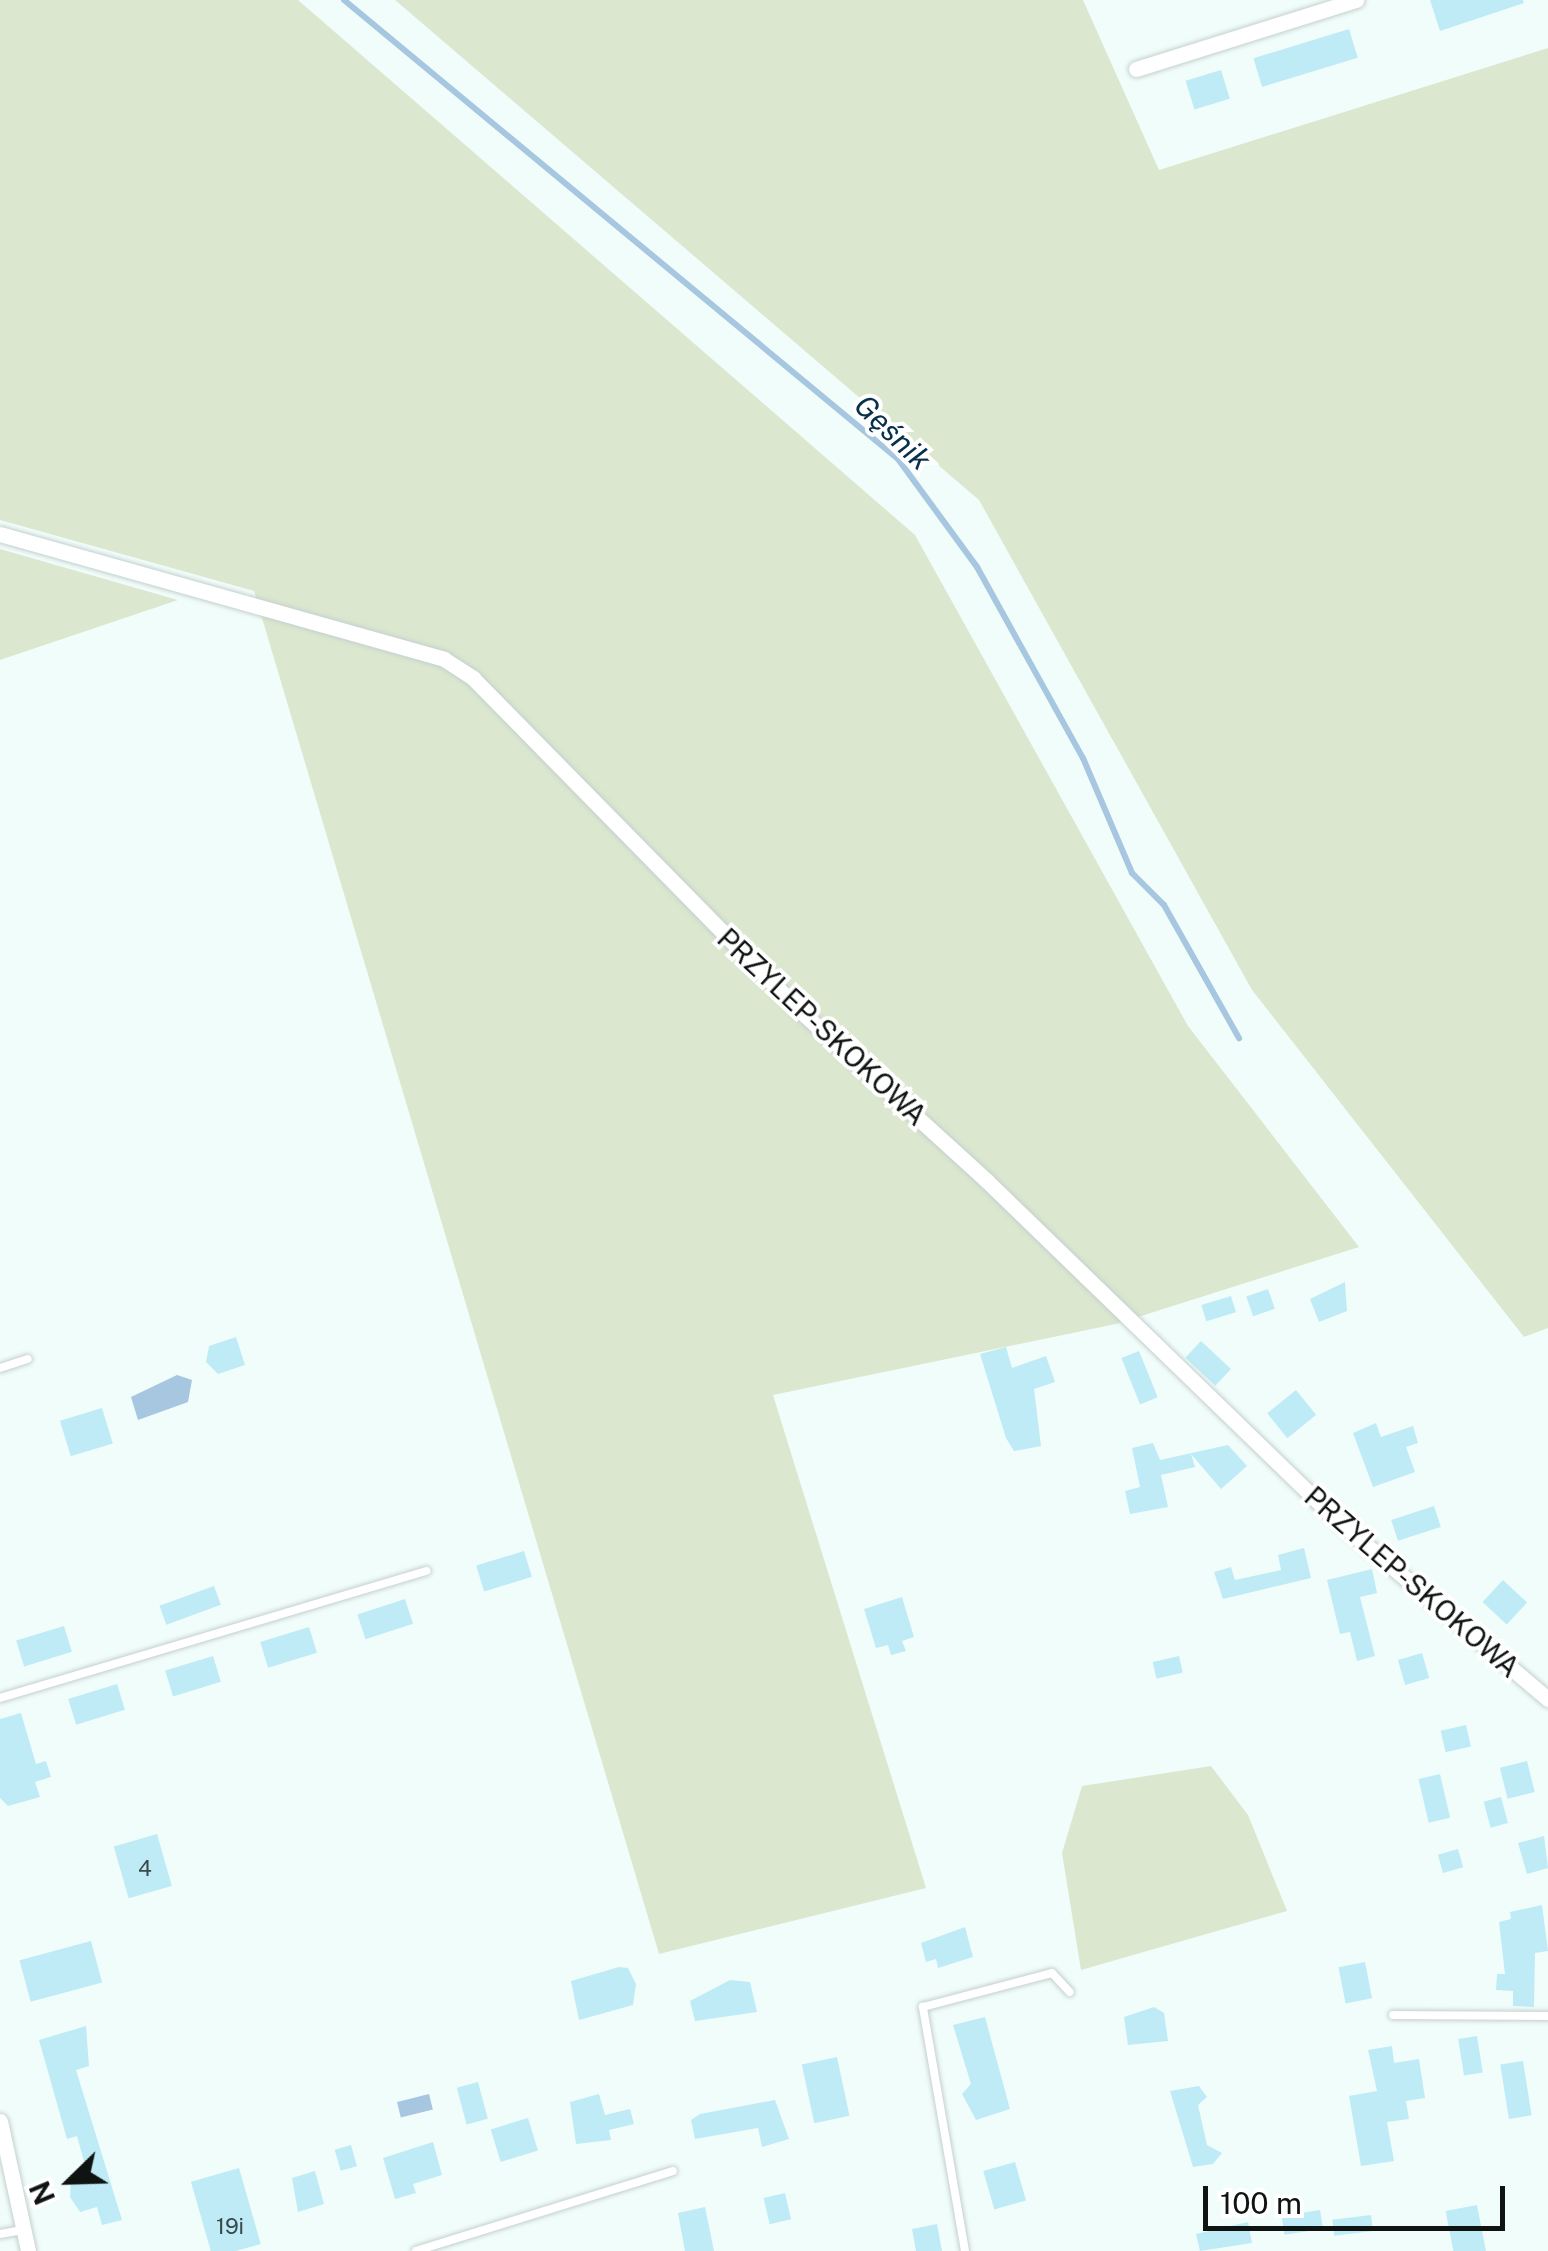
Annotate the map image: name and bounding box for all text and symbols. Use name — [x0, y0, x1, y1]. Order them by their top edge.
water label: Gęśnik — [847, 387, 939, 477]
street label: PRZYLEP-SKOKOWA — [711, 921, 933, 1133]
street label: PRZYLEP-SKOKOWA — [1298, 1480, 1526, 1684]
house number: 4 — [138, 1856, 152, 1882]
north arrow — [20, 2131, 120, 2231]
scale bar — [1208, 2166, 1510, 2228]
text: N — [22, 2176, 61, 2209]
text: 100 m — [1220, 2185, 1302, 2221]
house number: 19i — [216, 2214, 244, 2240]

